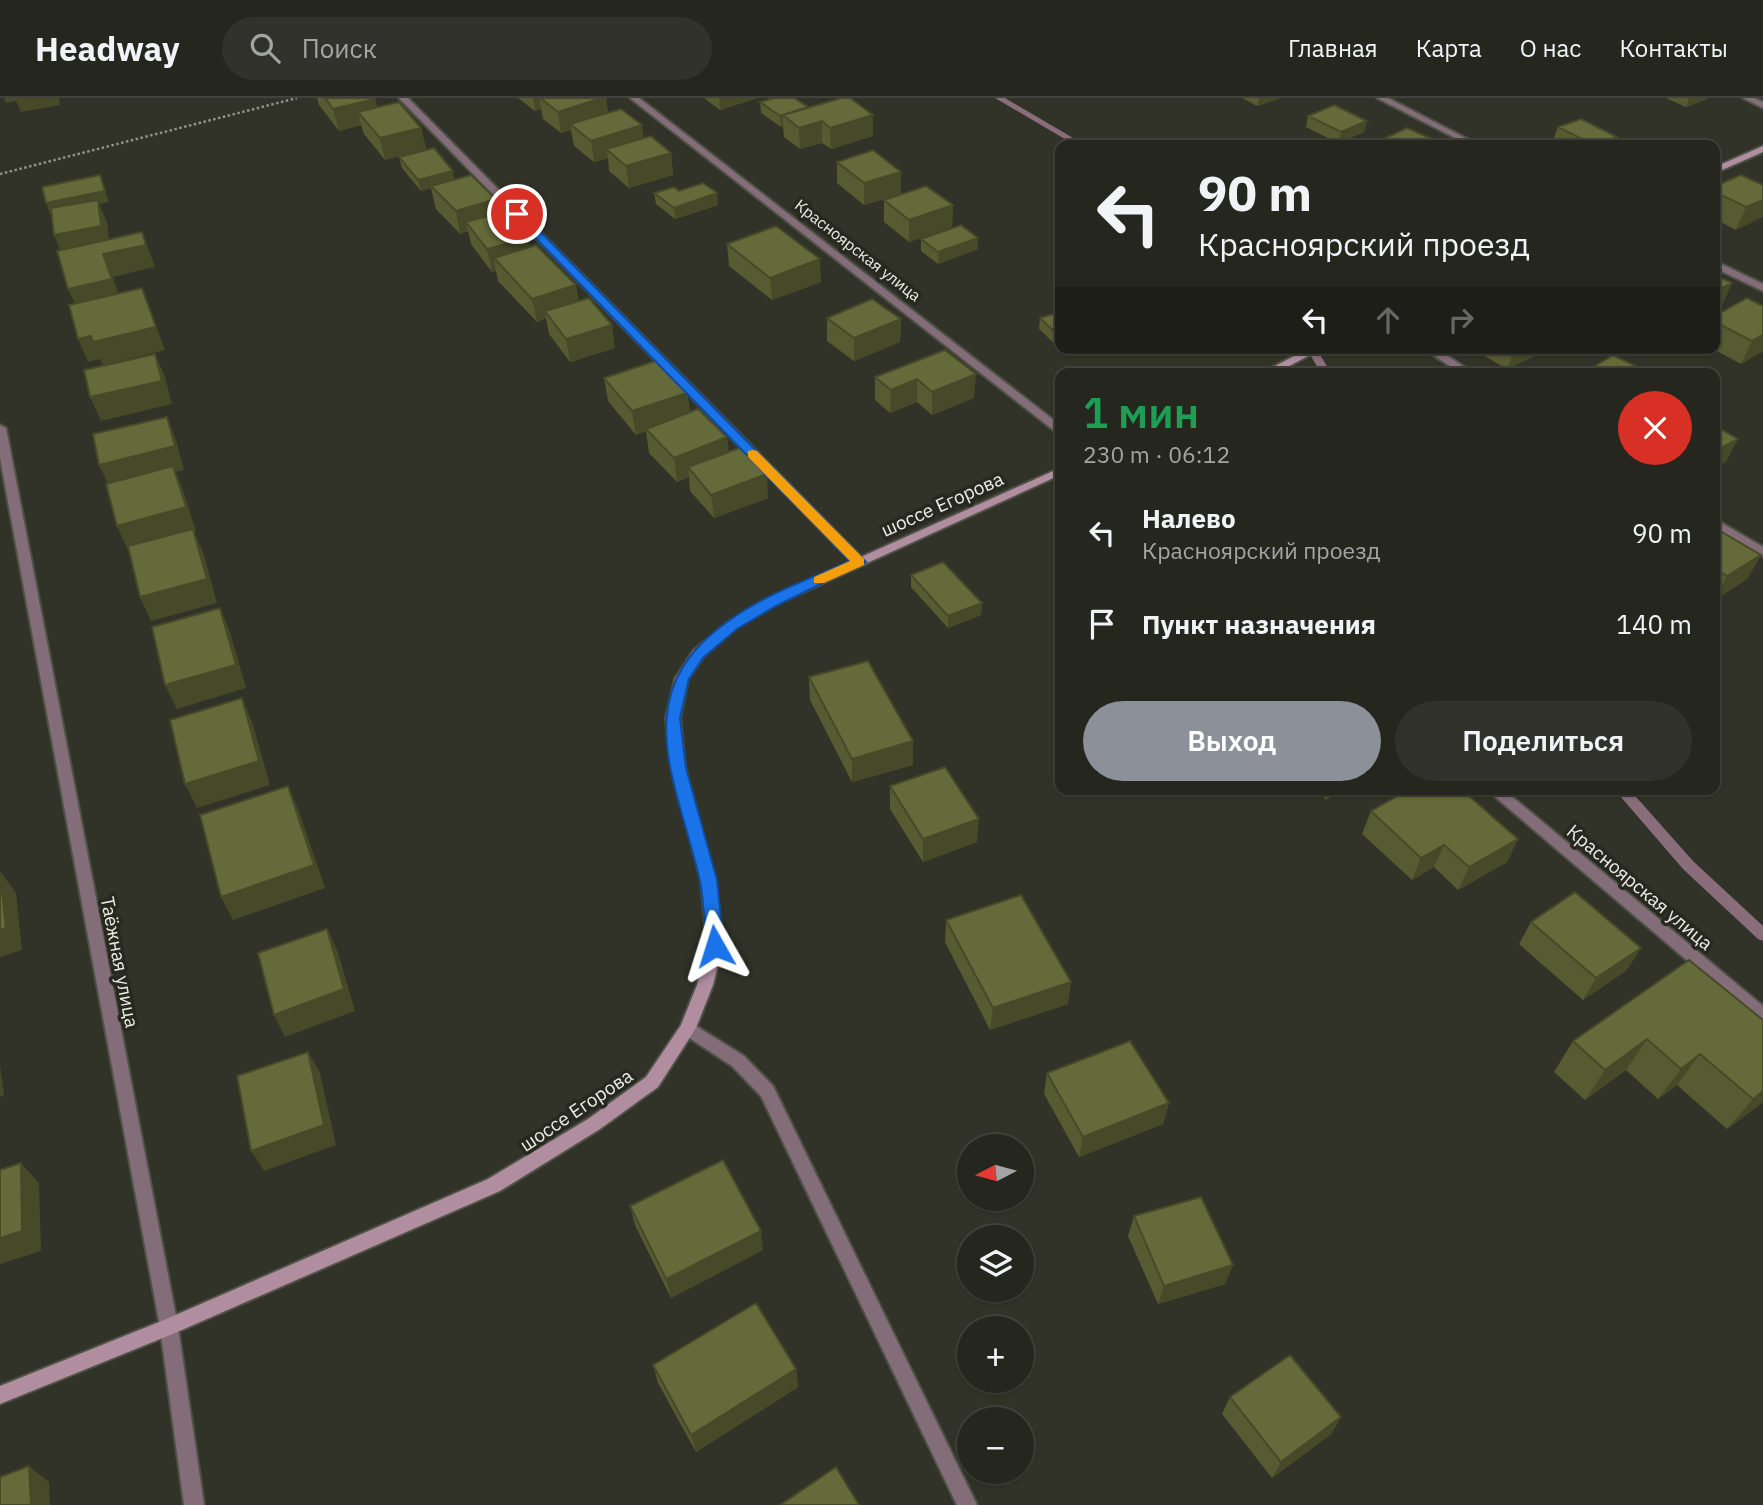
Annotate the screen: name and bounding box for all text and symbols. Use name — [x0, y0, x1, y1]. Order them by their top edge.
search box — [222, 17, 712, 80]
text: Headway — [35, 27, 180, 70]
icon: search — [246, 29, 284, 67]
text: Поиск — [302, 31, 377, 65]
text: Главная — [1288, 32, 1378, 64]
text: Карта — [1416, 32, 1482, 64]
text: О нас — [1520, 32, 1581, 64]
text: Контакты — [1619, 32, 1728, 64]
text: 90 m — [1198, 161, 1312, 224]
icon: left — [1083, 168, 1174, 259]
pin — [487, 184, 547, 244]
icon: arrive — [498, 195, 536, 233]
street label: Красноярская улица — [791, 195, 925, 306]
text: Красноярский проезд — [1198, 223, 1530, 265]
icon: left — [1296, 301, 1334, 339]
icon: ahead — [1369, 301, 1407, 339]
icon: right — [1442, 301, 1480, 339]
text: 1 мин — [1083, 385, 1199, 440]
button: close — [1618, 391, 1692, 465]
text: 230 m · 06:12 — [1083, 439, 1230, 469]
street label: шоссе Егорова — [877, 466, 1007, 542]
text: Налево — [1142, 501, 1236, 535]
icon: left — [1083, 514, 1121, 552]
text: 90 m — [1632, 516, 1692, 550]
text: Красноярский проезд — [1142, 535, 1380, 565]
icon: arrive — [1083, 605, 1121, 643]
text: Пункт назначения — [1142, 607, 1376, 641]
text: 140 m — [1616, 607, 1692, 641]
button: Выход — [1083, 701, 1381, 781]
button: Поделиться — [1395, 701, 1692, 781]
street label: Красноярская улица — [1562, 819, 1718, 955]
street label: Таёжная улица — [96, 894, 144, 1030]
position arrow — [678, 909, 752, 983]
street label: шоссе Егорова — [515, 1063, 637, 1157]
north arrow — [957, 1134, 1034, 1211]
map controls — [957, 1134, 1034, 1484]
button: layers — [957, 1225, 1034, 1302]
button: + — [957, 1316, 1034, 1393]
button: − — [957, 1407, 1034, 1484]

